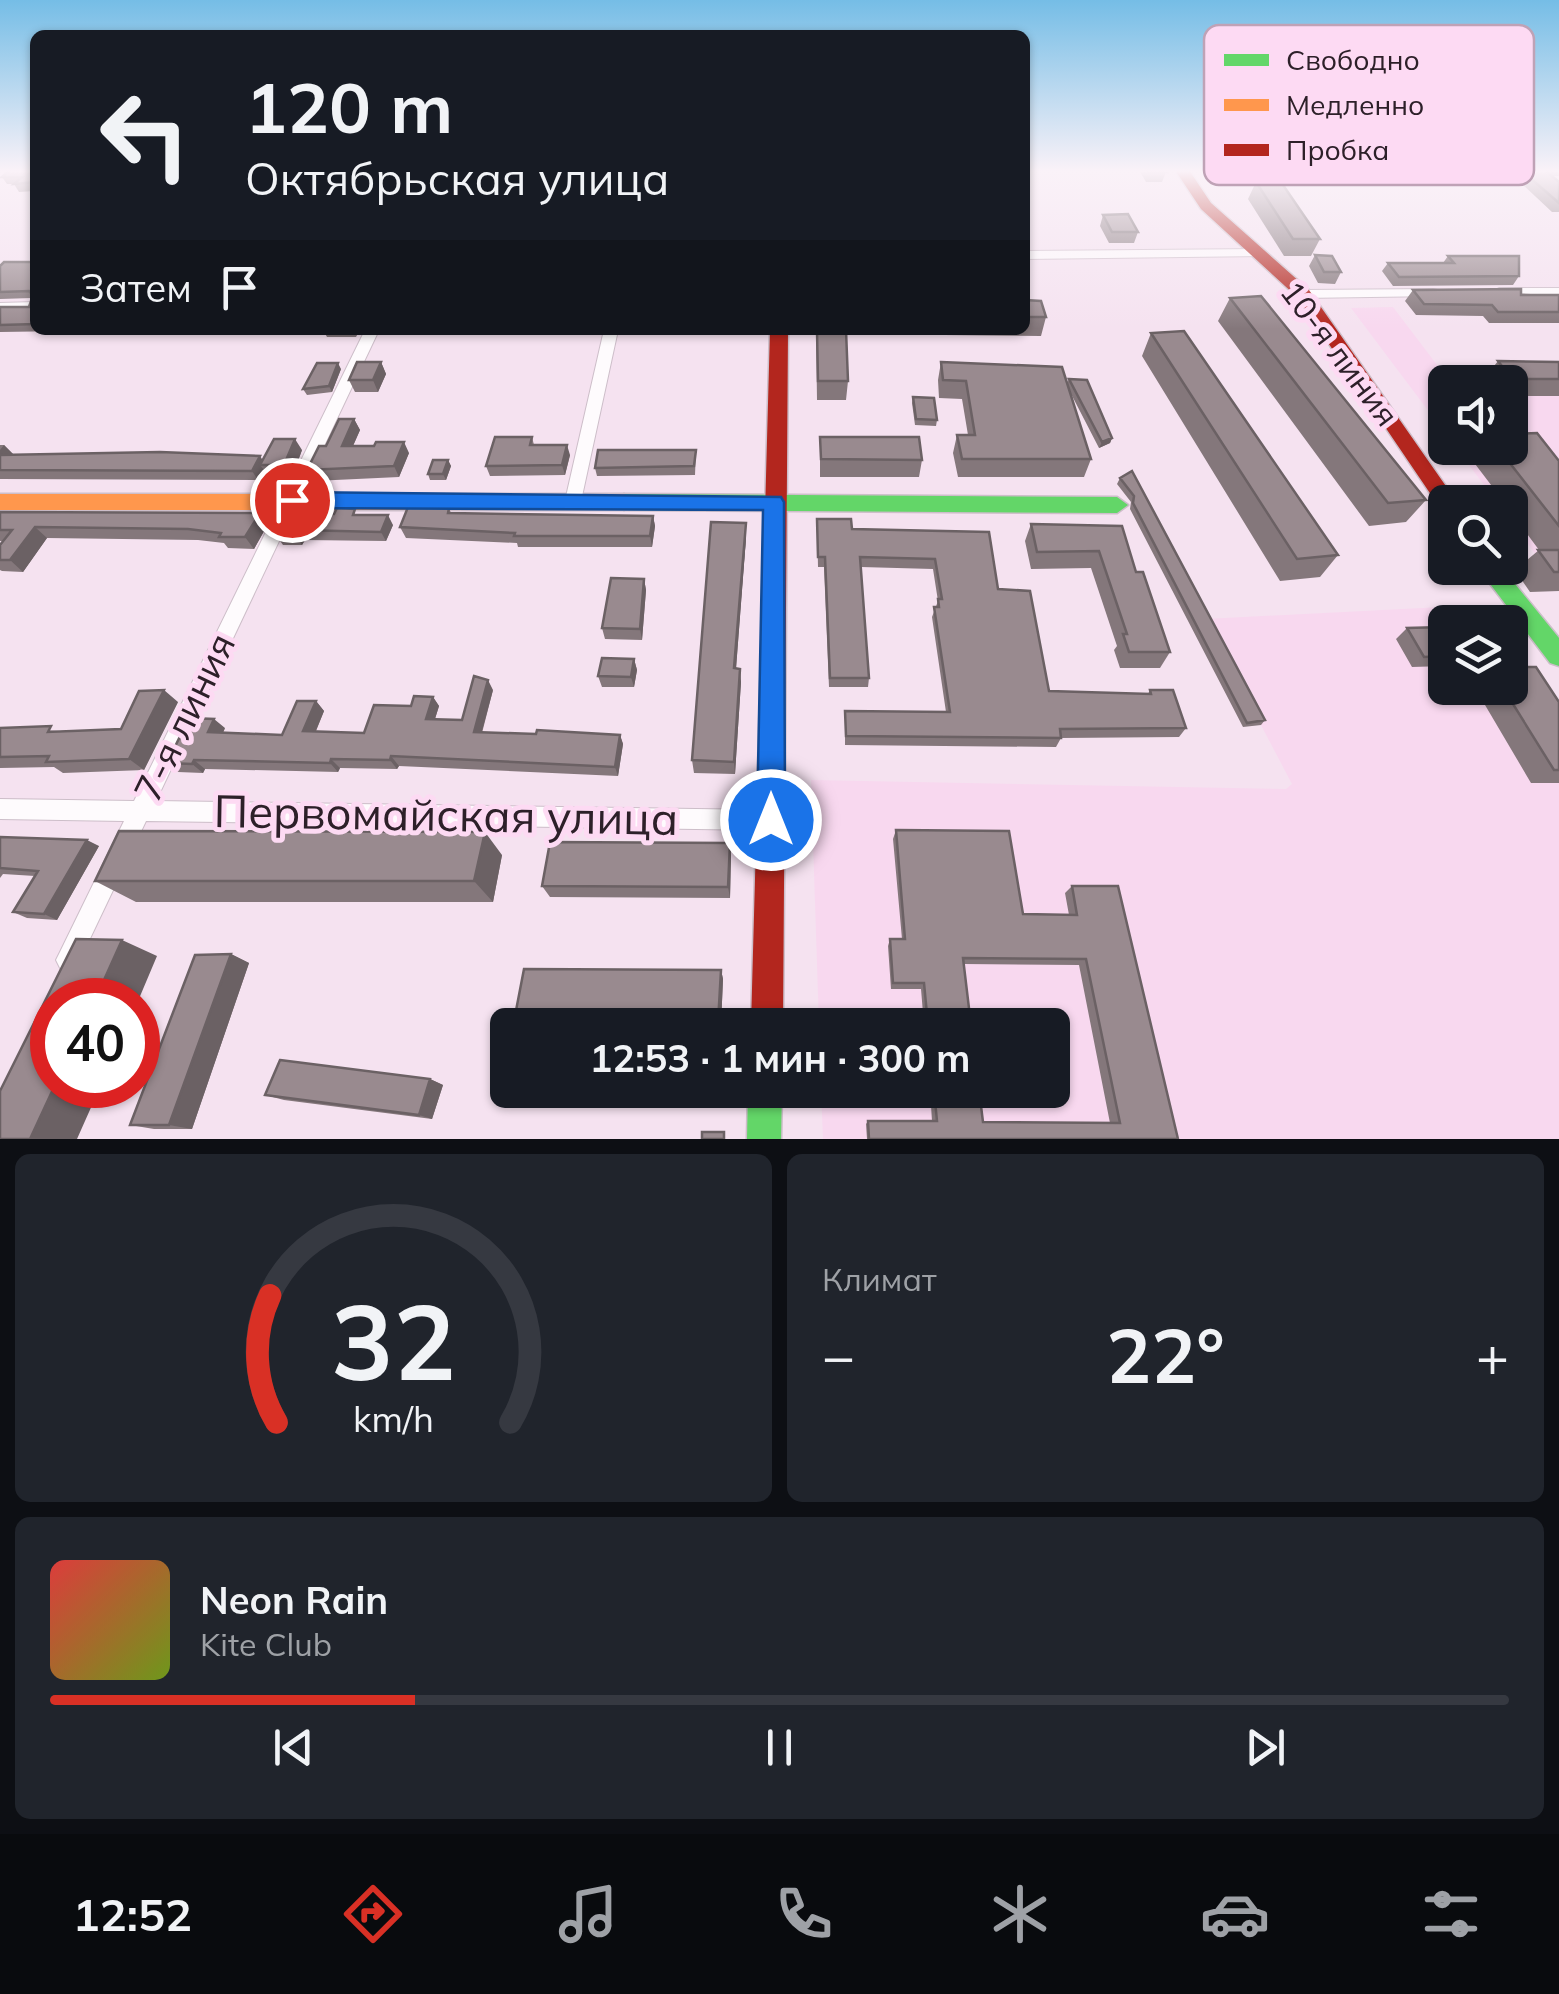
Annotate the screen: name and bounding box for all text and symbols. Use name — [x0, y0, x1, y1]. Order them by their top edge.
legend — [1204, 25, 1534, 185]
text: Свободно — [1286, 42, 1420, 77]
text: 120 m — [245, 63, 453, 151]
icon: left — [80, 70, 210, 200]
text: Медленно — [1286, 87, 1424, 122]
text: Пробка — [1286, 132, 1389, 167]
text: Октябрьская улица — [245, 150, 669, 206]
icon: arrive — [212, 260, 267, 315]
text: Затем — [80, 264, 192, 312]
street label: 10-я линия — [1272, 272, 1408, 434]
map controls — [1428, 365, 1528, 705]
button: sound — [1428, 365, 1528, 465]
pin — [250, 458, 335, 543]
icon: arrive — [265, 473, 320, 528]
button: search — [1428, 485, 1528, 585]
button: layers — [1428, 605, 1528, 705]
street label: 7-я линия — [123, 625, 245, 809]
position arrow — [719, 768, 823, 872]
street label: Первомайская улица — [213, 782, 679, 846]
speed limit sign: 40 — [30, 978, 160, 1108]
text: 12:53 · 1 мин · 300 m — [590, 1034, 970, 1082]
text: Климат — [822, 1259, 936, 1299]
text: 32 — [331, 1275, 456, 1406]
text: 22° — [1106, 1308, 1225, 1402]
text: − — [822, 1321, 855, 1390]
text: + — [1476, 1321, 1509, 1390]
text: km/h — [353, 1396, 434, 1441]
text: Neon Rain — [200, 1576, 388, 1624]
text: Kite Club — [200, 1624, 332, 1664]
icon: previous — [266, 1720, 321, 1775]
icon: pause — [752, 1720, 807, 1775]
icon: next — [1238, 1720, 1293, 1775]
icon: directions — [338, 1879, 408, 1949]
icon: music — [553, 1879, 623, 1949]
icon: phone — [769, 1879, 839, 1949]
icon: climate — [985, 1879, 1055, 1949]
icon: car — [1200, 1879, 1270, 1949]
icon: filters — [1416, 1879, 1486, 1949]
text: 12:52 — [73, 1886, 192, 1942]

